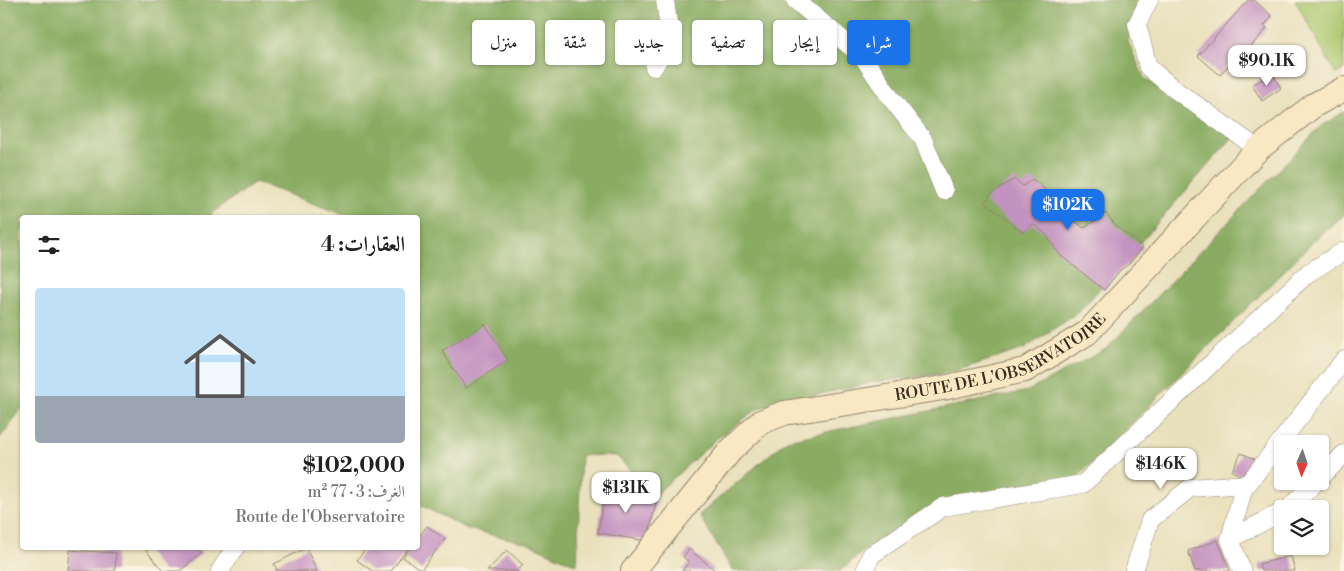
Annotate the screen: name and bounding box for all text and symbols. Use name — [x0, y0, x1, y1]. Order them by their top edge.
chip: منزل — [472, 20, 535, 65]
chip: شقة — [545, 20, 605, 65]
chip: جديد — [615, 20, 682, 65]
chip: تصفية — [692, 20, 763, 65]
chip: إيجار — [773, 20, 837, 65]
chip: شراء — [847, 20, 910, 65]
pin: $90.1K — [1226, 44, 1308, 87]
text: $90.1K — [1239, 51, 1295, 71]
pin: $102K — [1033, 188, 1103, 231]
text: $102K — [1042, 195, 1094, 215]
icon: filters — [35, 231, 63, 259]
text: العقارات: 4 — [321, 232, 405, 258]
street label: ROUTE DE L'OBSERVATOIRE — [893, 309, 1110, 405]
icon: home — [175, 321, 265, 411]
north arrow — [1274, 435, 1329, 490]
map controls — [1274, 435, 1329, 555]
pin: $146K — [1126, 448, 1196, 490]
text: $102,000 — [303, 453, 405, 479]
text: $146K — [1136, 454, 1186, 474]
pin: $131K — [591, 472, 661, 514]
text: $131K — [602, 478, 650, 498]
text: الغرف: 3 · 77 m² — [308, 482, 405, 502]
button: layers — [1274, 500, 1329, 555]
text: Route de l'Observatoire — [235, 507, 405, 527]

